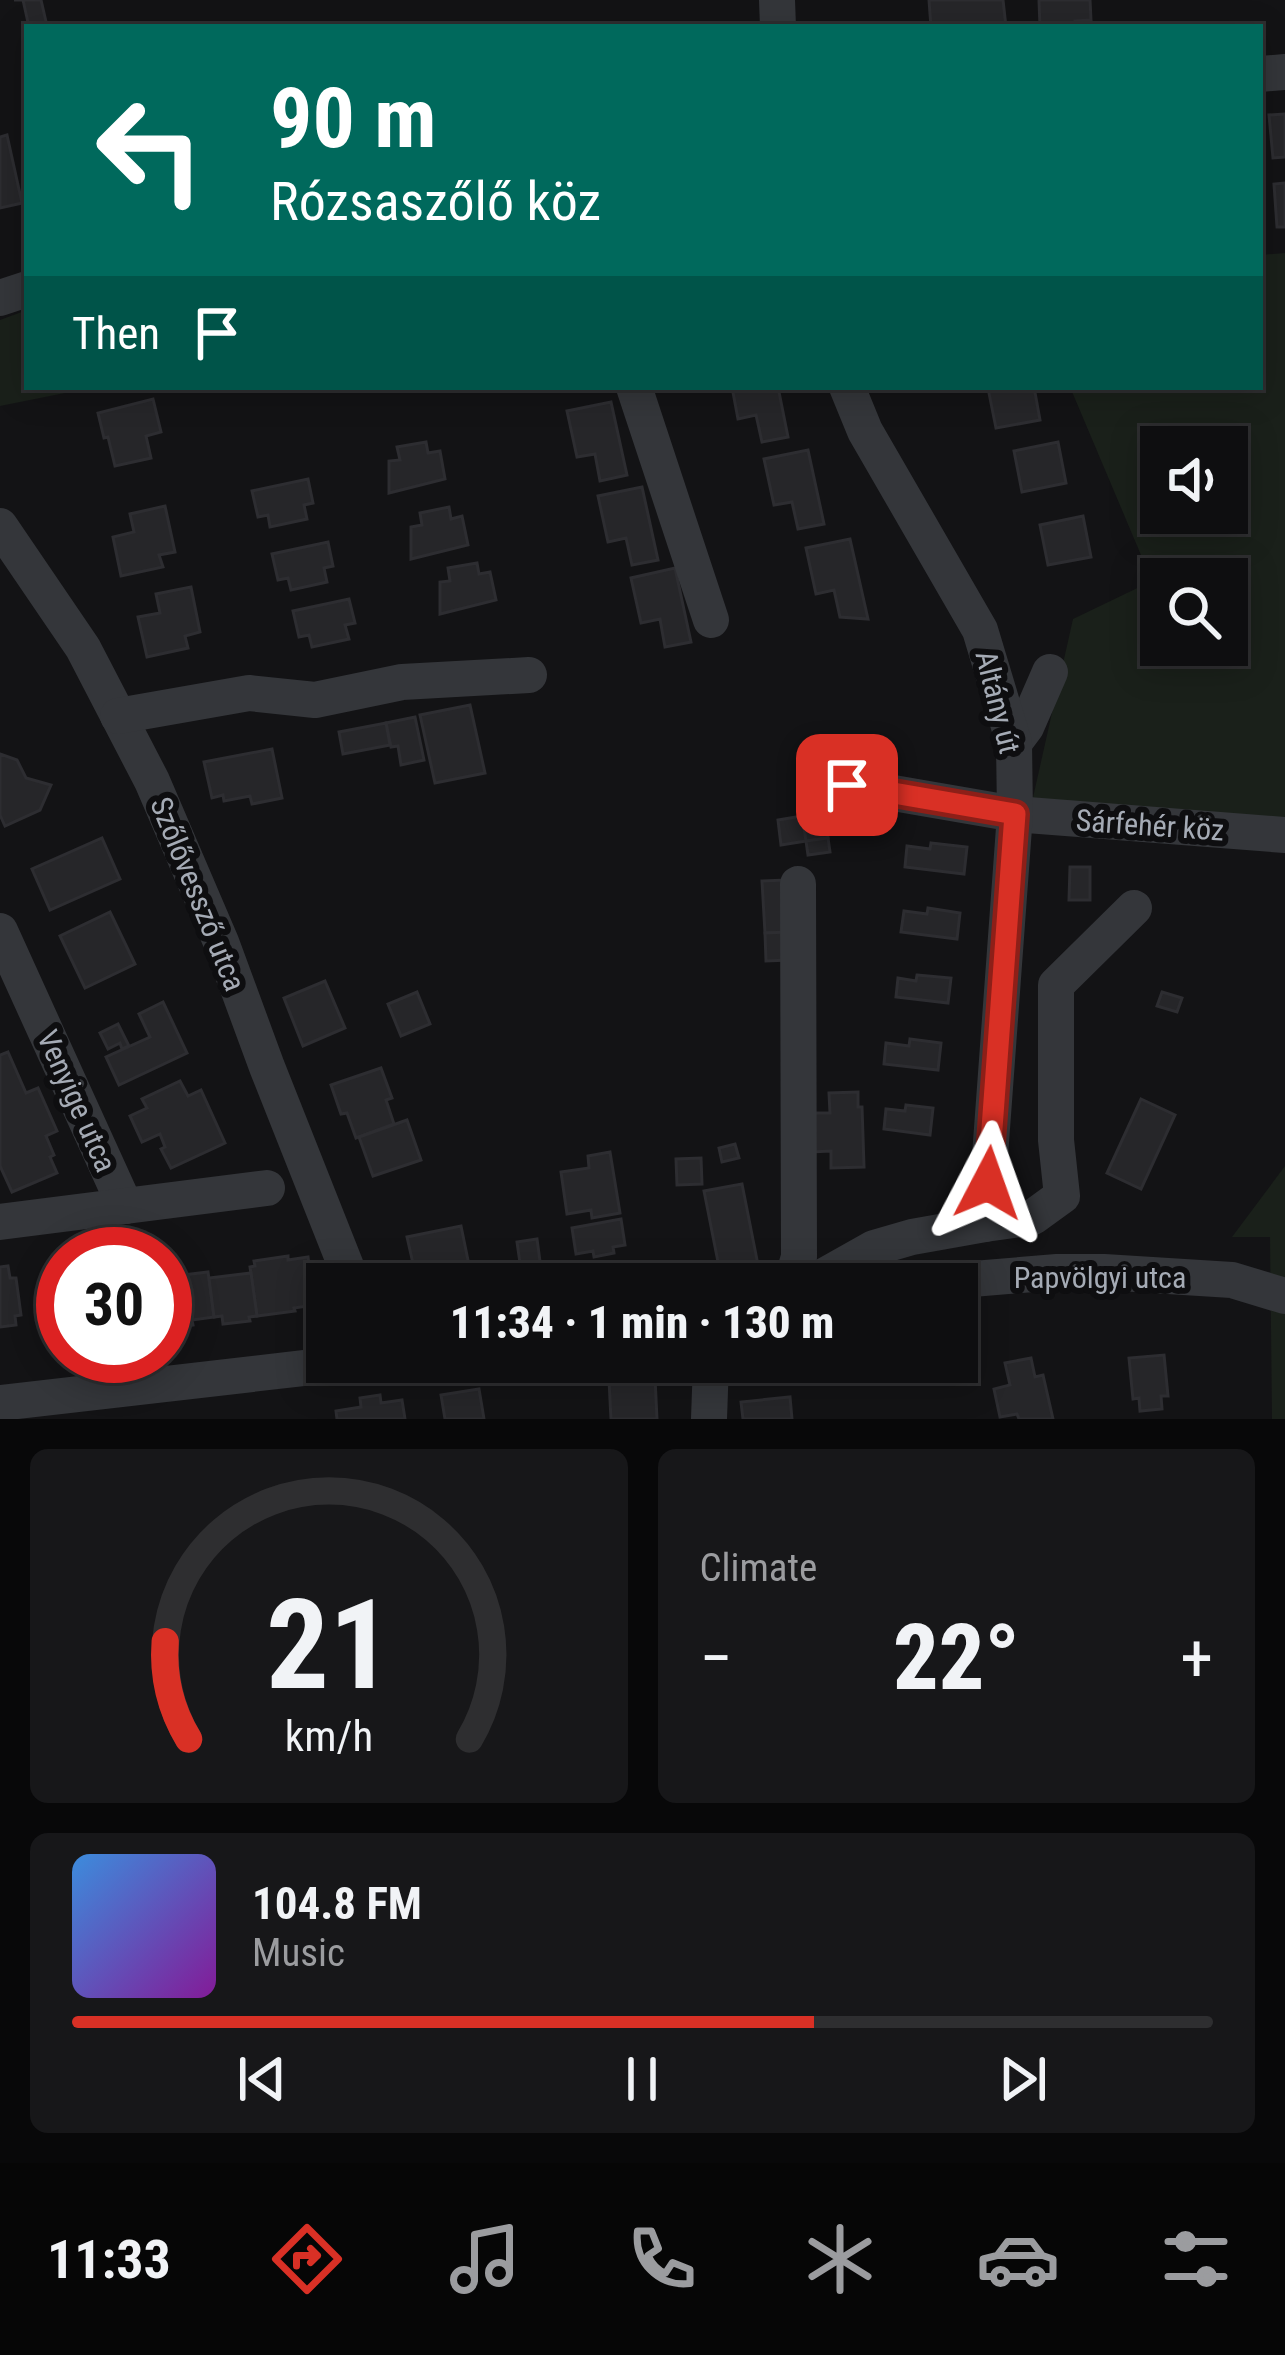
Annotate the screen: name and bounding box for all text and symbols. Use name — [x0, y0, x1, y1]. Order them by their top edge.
text: 90 m — [270, 69, 437, 168]
icon: left — [72, 72, 228, 228]
text: Rózsaszőlő köz — [270, 170, 601, 233]
icon: arrive — [184, 300, 250, 366]
text: Then — [72, 307, 160, 360]
map controls — [1140, 426, 1248, 666]
button: sound — [1140, 426, 1248, 534]
button: search — [1140, 558, 1248, 666]
street label: Altány út — [968, 647, 1028, 757]
pin — [796, 734, 898, 836]
icon: arrive — [814, 752, 880, 818]
street label: Szőlővessző utca — [143, 792, 253, 996]
street label: Sárfehér köz — [1075, 802, 1225, 848]
street label: Venyige utca — [30, 1025, 124, 1177]
position arrow — [925, 1120, 1051, 1246]
speed limit sign: 30 — [36, 1227, 192, 1383]
street label: Papvölgyi utca — [1014, 1260, 1186, 1295]
text: 11:34 · 1 min · 130 m — [450, 1296, 834, 1349]
text: Climate — [700, 1545, 817, 1591]
text: 21 — [266, 1572, 392, 1718]
text: 22° — [893, 1606, 1020, 1711]
text: − — [700, 1620, 733, 1697]
text: + — [1180, 1620, 1213, 1697]
text: km/h — [285, 1711, 373, 1761]
text: 104.8 FM — [252, 1877, 422, 1930]
text: Music — [252, 1930, 345, 1976]
icon: previous — [229, 2046, 295, 2112]
icon: pause — [609, 2046, 675, 2112]
icon: next — [990, 2046, 1056, 2112]
icon: directions — [265, 2217, 349, 2301]
icon: music — [443, 2217, 527, 2301]
icon: phone — [620, 2217, 704, 2301]
icon: climate — [798, 2217, 882, 2301]
icon: car — [976, 2217, 1060, 2301]
icon: filters — [1154, 2217, 1238, 2301]
text: 11:33 — [47, 2228, 171, 2291]

